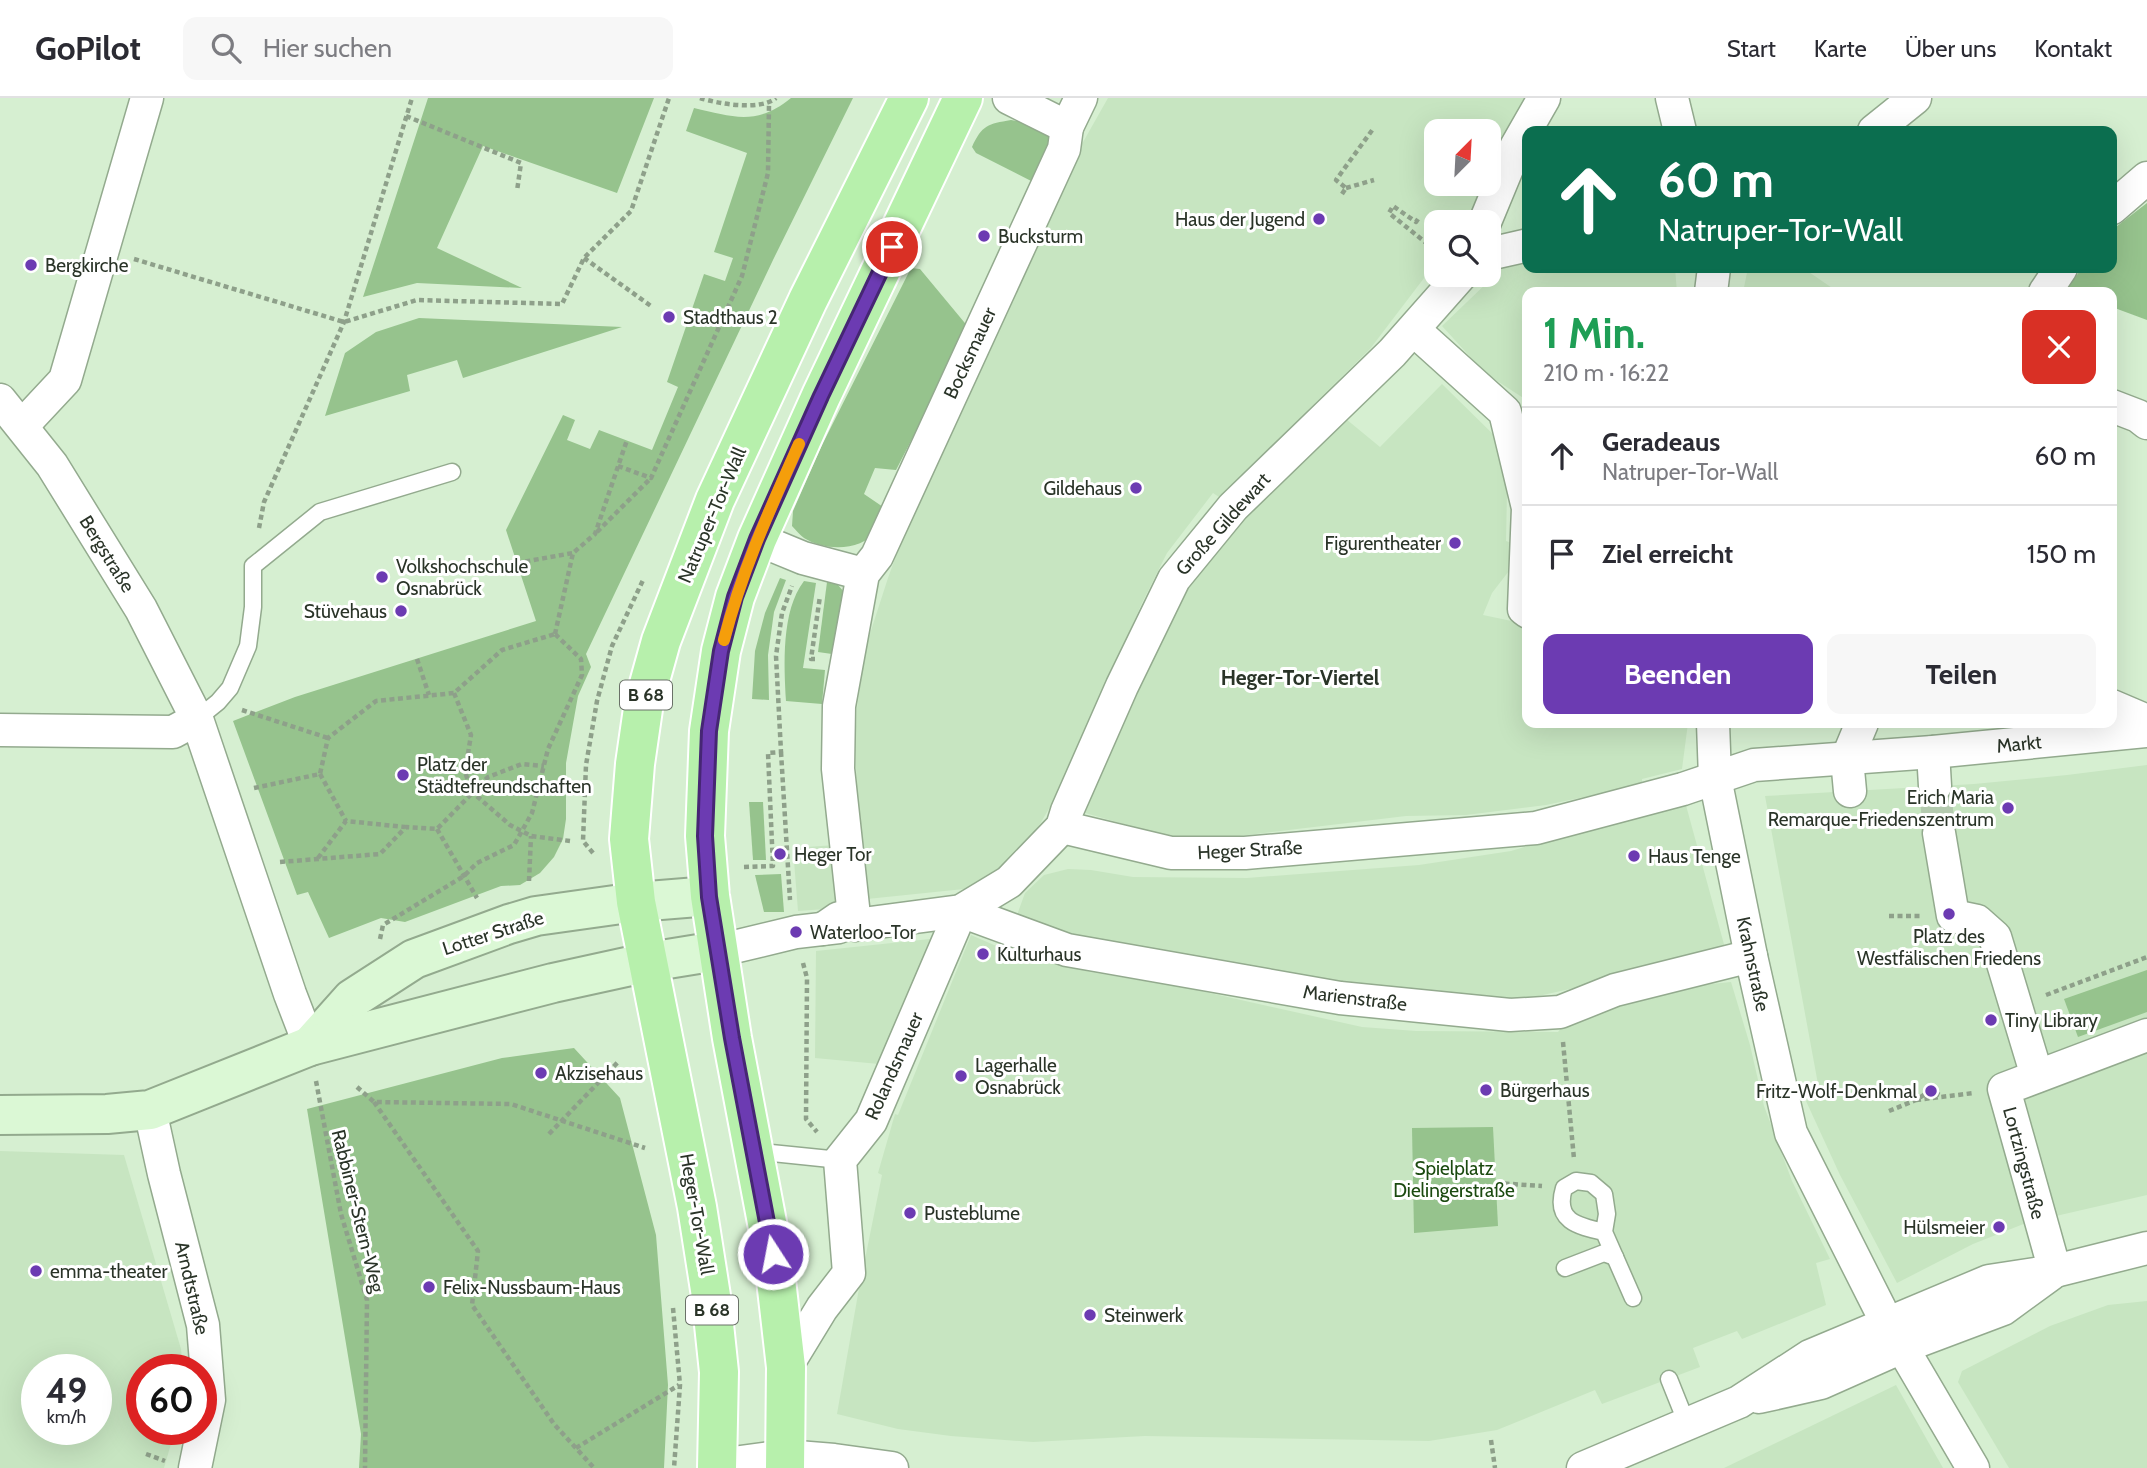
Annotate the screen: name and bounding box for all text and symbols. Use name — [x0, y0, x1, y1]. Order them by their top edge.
search box — [183, 17, 673, 80]
text: GoPilot — [35, 28, 141, 68]
icon: search — [207, 29, 245, 67]
text: Hier suchen — [263, 32, 392, 64]
text: Start — [1727, 34, 1776, 63]
text: Karte — [1814, 34, 1867, 63]
text: Über uns — [1905, 34, 1996, 63]
text: Kontakt — [2034, 34, 2112, 63]
north arrow — [1424, 119, 1502, 196]
map controls — [1424, 119, 1501, 287]
text: 60 m — [1658, 150, 1774, 209]
icon: ahead — [1543, 154, 1634, 245]
place label: Haus der Jugend — [1175, 208, 1305, 231]
button: search — [1424, 210, 1501, 287]
text: Natruper-Tor-Wall — [1658, 210, 1903, 249]
marker: Haus der Jugend — [1311, 211, 1327, 227]
pin — [862, 217, 922, 277]
place label: Bucksturm — [998, 225, 1083, 248]
icon: arrive — [873, 228, 911, 266]
marker: Bucksturm — [976, 228, 992, 244]
place label: Bergkirche — [45, 254, 129, 277]
marker: Bergkirche — [23, 257, 39, 273]
street label: Bocksmauer — [939, 304, 1001, 402]
place label: Stadthaus 2 — [683, 306, 778, 329]
text: 1 Min. — [1543, 307, 1645, 359]
marker: Stadthaus 2 — [661, 309, 677, 325]
button: close — [2022, 310, 2096, 384]
text: 210 m · 16:22 — [1543, 359, 1669, 387]
text: Geradeaus — [1602, 426, 1720, 458]
icon: ahead — [1543, 437, 1581, 475]
text: 60 m — [2034, 440, 2096, 472]
street label: Natruper-Tor-Wall — [673, 443, 751, 586]
text: Natruper-Tor-Wall — [1602, 458, 1778, 486]
street label: Große Gildewart — [1171, 467, 1276, 580]
place label: Gildehaus — [1043, 477, 1122, 500]
marker: Gildehaus — [1128, 480, 1144, 496]
street label: Bergstraße — [74, 511, 140, 597]
place label: Figurentheater — [1324, 532, 1441, 555]
marker: Figurentheater — [1447, 535, 1463, 551]
icon: arrive — [1543, 535, 1581, 573]
text: Ziel erreicht — [1602, 538, 1733, 570]
text: 150 m — [2027, 538, 2096, 570]
place label: Volkshochschule Osnabrück — [396, 555, 529, 600]
marker: Volkshochschule Osnabrück — [374, 569, 390, 585]
place label: Stüvehaus — [304, 600, 387, 623]
marker: Stüvehaus — [393, 603, 409, 619]
button: Beenden — [1543, 634, 1813, 714]
button: Teilen — [1827, 634, 2096, 714]
district label: Heger-Tor-Viertel — [1221, 665, 1380, 690]
road number: B 68 — [620, 680, 672, 710]
street label: Markt — [1995, 730, 2043, 758]
place label: Platz der Städtefreundschaften — [417, 753, 592, 798]
marker: Platz der Städtefreundschaften — [395, 767, 411, 783]
place label: Erich Maria Remarque-Friedenszentrum — [1768, 786, 1994, 831]
marker: Erich Maria Remarque-Friedenszentrum — [2000, 800, 2016, 816]
street label: Heger Straße — [1197, 836, 1303, 864]
place label: Heger Tor — [794, 843, 871, 866]
place label: Haus Tenge — [1648, 845, 1741, 868]
marker: Heger Tor — [772, 846, 788, 862]
marker: Haus Tenge — [1626, 848, 1642, 864]
street label: Lotter Straße — [439, 906, 547, 960]
marker: Platz des Westfälischen Friedens — [1941, 906, 1957, 922]
street label: Krahnstraße — [1732, 914, 1774, 1014]
place label: Waterloo-Tor — [810, 921, 916, 944]
marker: Waterloo-Tor — [788, 924, 804, 940]
place label: Platz des Westfälischen Friedens — [1857, 925, 2041, 970]
place label: Kulturhaus — [997, 943, 1081, 966]
marker: Kulturhaus — [975, 946, 991, 962]
street label: Marienstraße — [1302, 980, 1409, 1016]
street label: Rolandsmauer — [860, 1008, 928, 1124]
place label: Tiny Library — [2005, 1009, 2098, 1032]
marker: Tiny Library — [1983, 1012, 1999, 1028]
place label: Lagerhalle Osnabrück — [975, 1054, 1061, 1099]
place label: Akzisehaus — [555, 1062, 643, 1085]
marker: Akzisehaus — [533, 1065, 549, 1081]
marker: Lagerhalle Osnabrück — [953, 1068, 969, 1084]
place label: Bürgerhaus — [1500, 1079, 1590, 1102]
place label: Fritz-Wolf-Denkmal — [1756, 1080, 1918, 1103]
marker: Bürgerhaus — [1478, 1082, 1494, 1098]
marker: Fritz-Wolf-Denkmal — [1923, 1083, 1939, 1099]
street label: Lortzingstraße — [1998, 1104, 2050, 1222]
street label: Rabbiner-Stern-Weg — [327, 1127, 390, 1295]
street label: Heger-Tor-Wall — [675, 1152, 719, 1277]
park label: Spielplatz Dielingerstraße — [1393, 1157, 1515, 1202]
place label: Pusteblume — [924, 1202, 1020, 1225]
marker: Pusteblume — [902, 1205, 918, 1221]
place label: Hülsmeier — [1903, 1216, 1985, 1239]
position arrow — [736, 1217, 810, 1291]
marker: Hülsmeier — [1991, 1219, 2007, 1235]
street label: Arndtstraße — [170, 1239, 214, 1337]
place label: emma-theater — [50, 1260, 168, 1283]
marker: emma-theater — [28, 1263, 44, 1279]
place label: Felix-Nussbaum-Haus — [443, 1276, 621, 1299]
marker: Felix-Nussbaum-Haus — [421, 1279, 437, 1295]
road number: B 68 — [686, 1296, 738, 1324]
place label: Steinwerk — [1104, 1304, 1184, 1327]
marker: Steinwerk — [1082, 1307, 1098, 1323]
speed limit sign: 60 — [126, 1354, 217, 1445]
text: 49 — [46, 1369, 87, 1412]
text: km/h — [47, 1406, 86, 1428]

